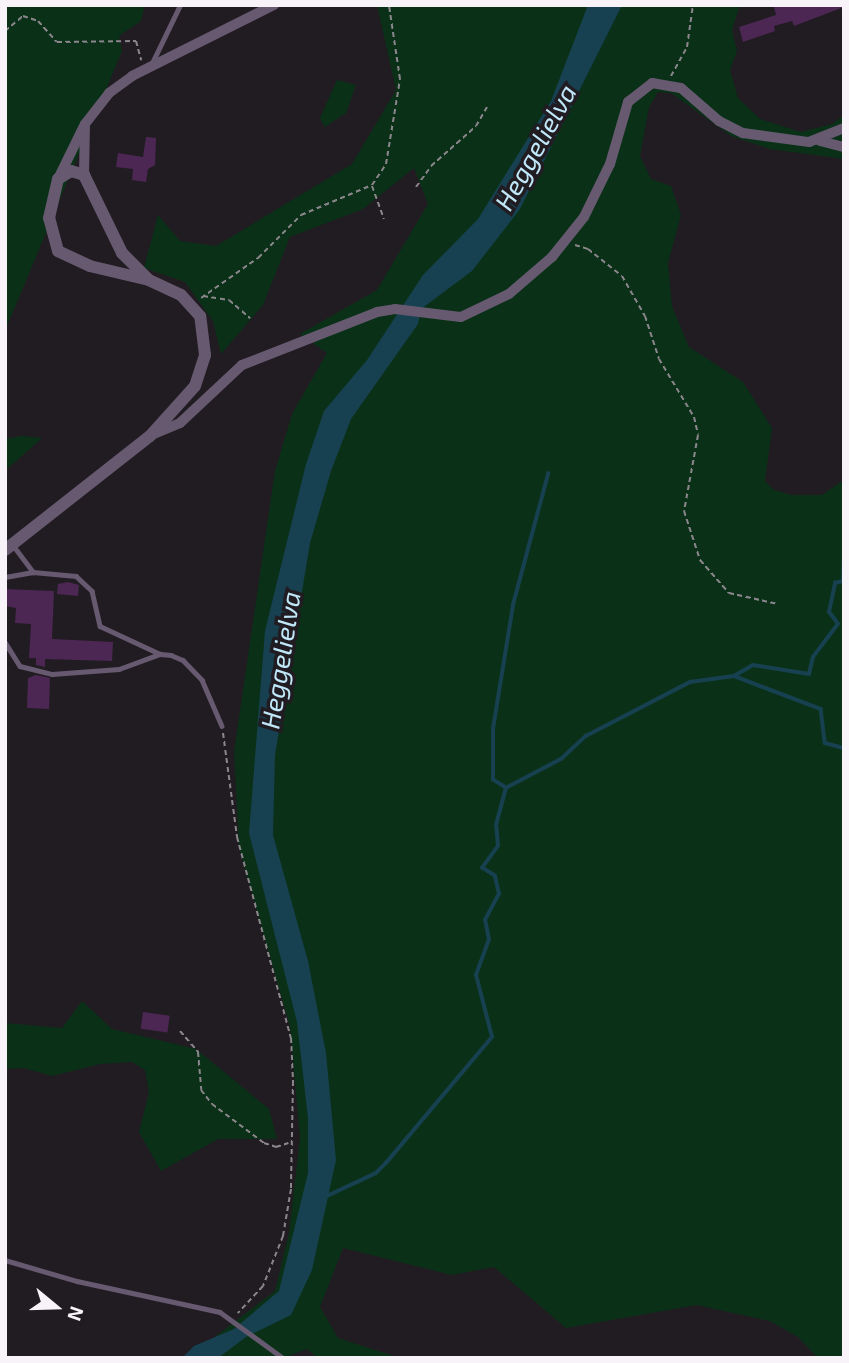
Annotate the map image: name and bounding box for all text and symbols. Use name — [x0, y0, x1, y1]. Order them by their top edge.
water label: Heggelielva — [488, 79, 582, 215]
water label: Heggelielva — [254, 589, 306, 731]
north arrow — [21, 1272, 91, 1342]
text: N — [63, 1304, 89, 1324]

